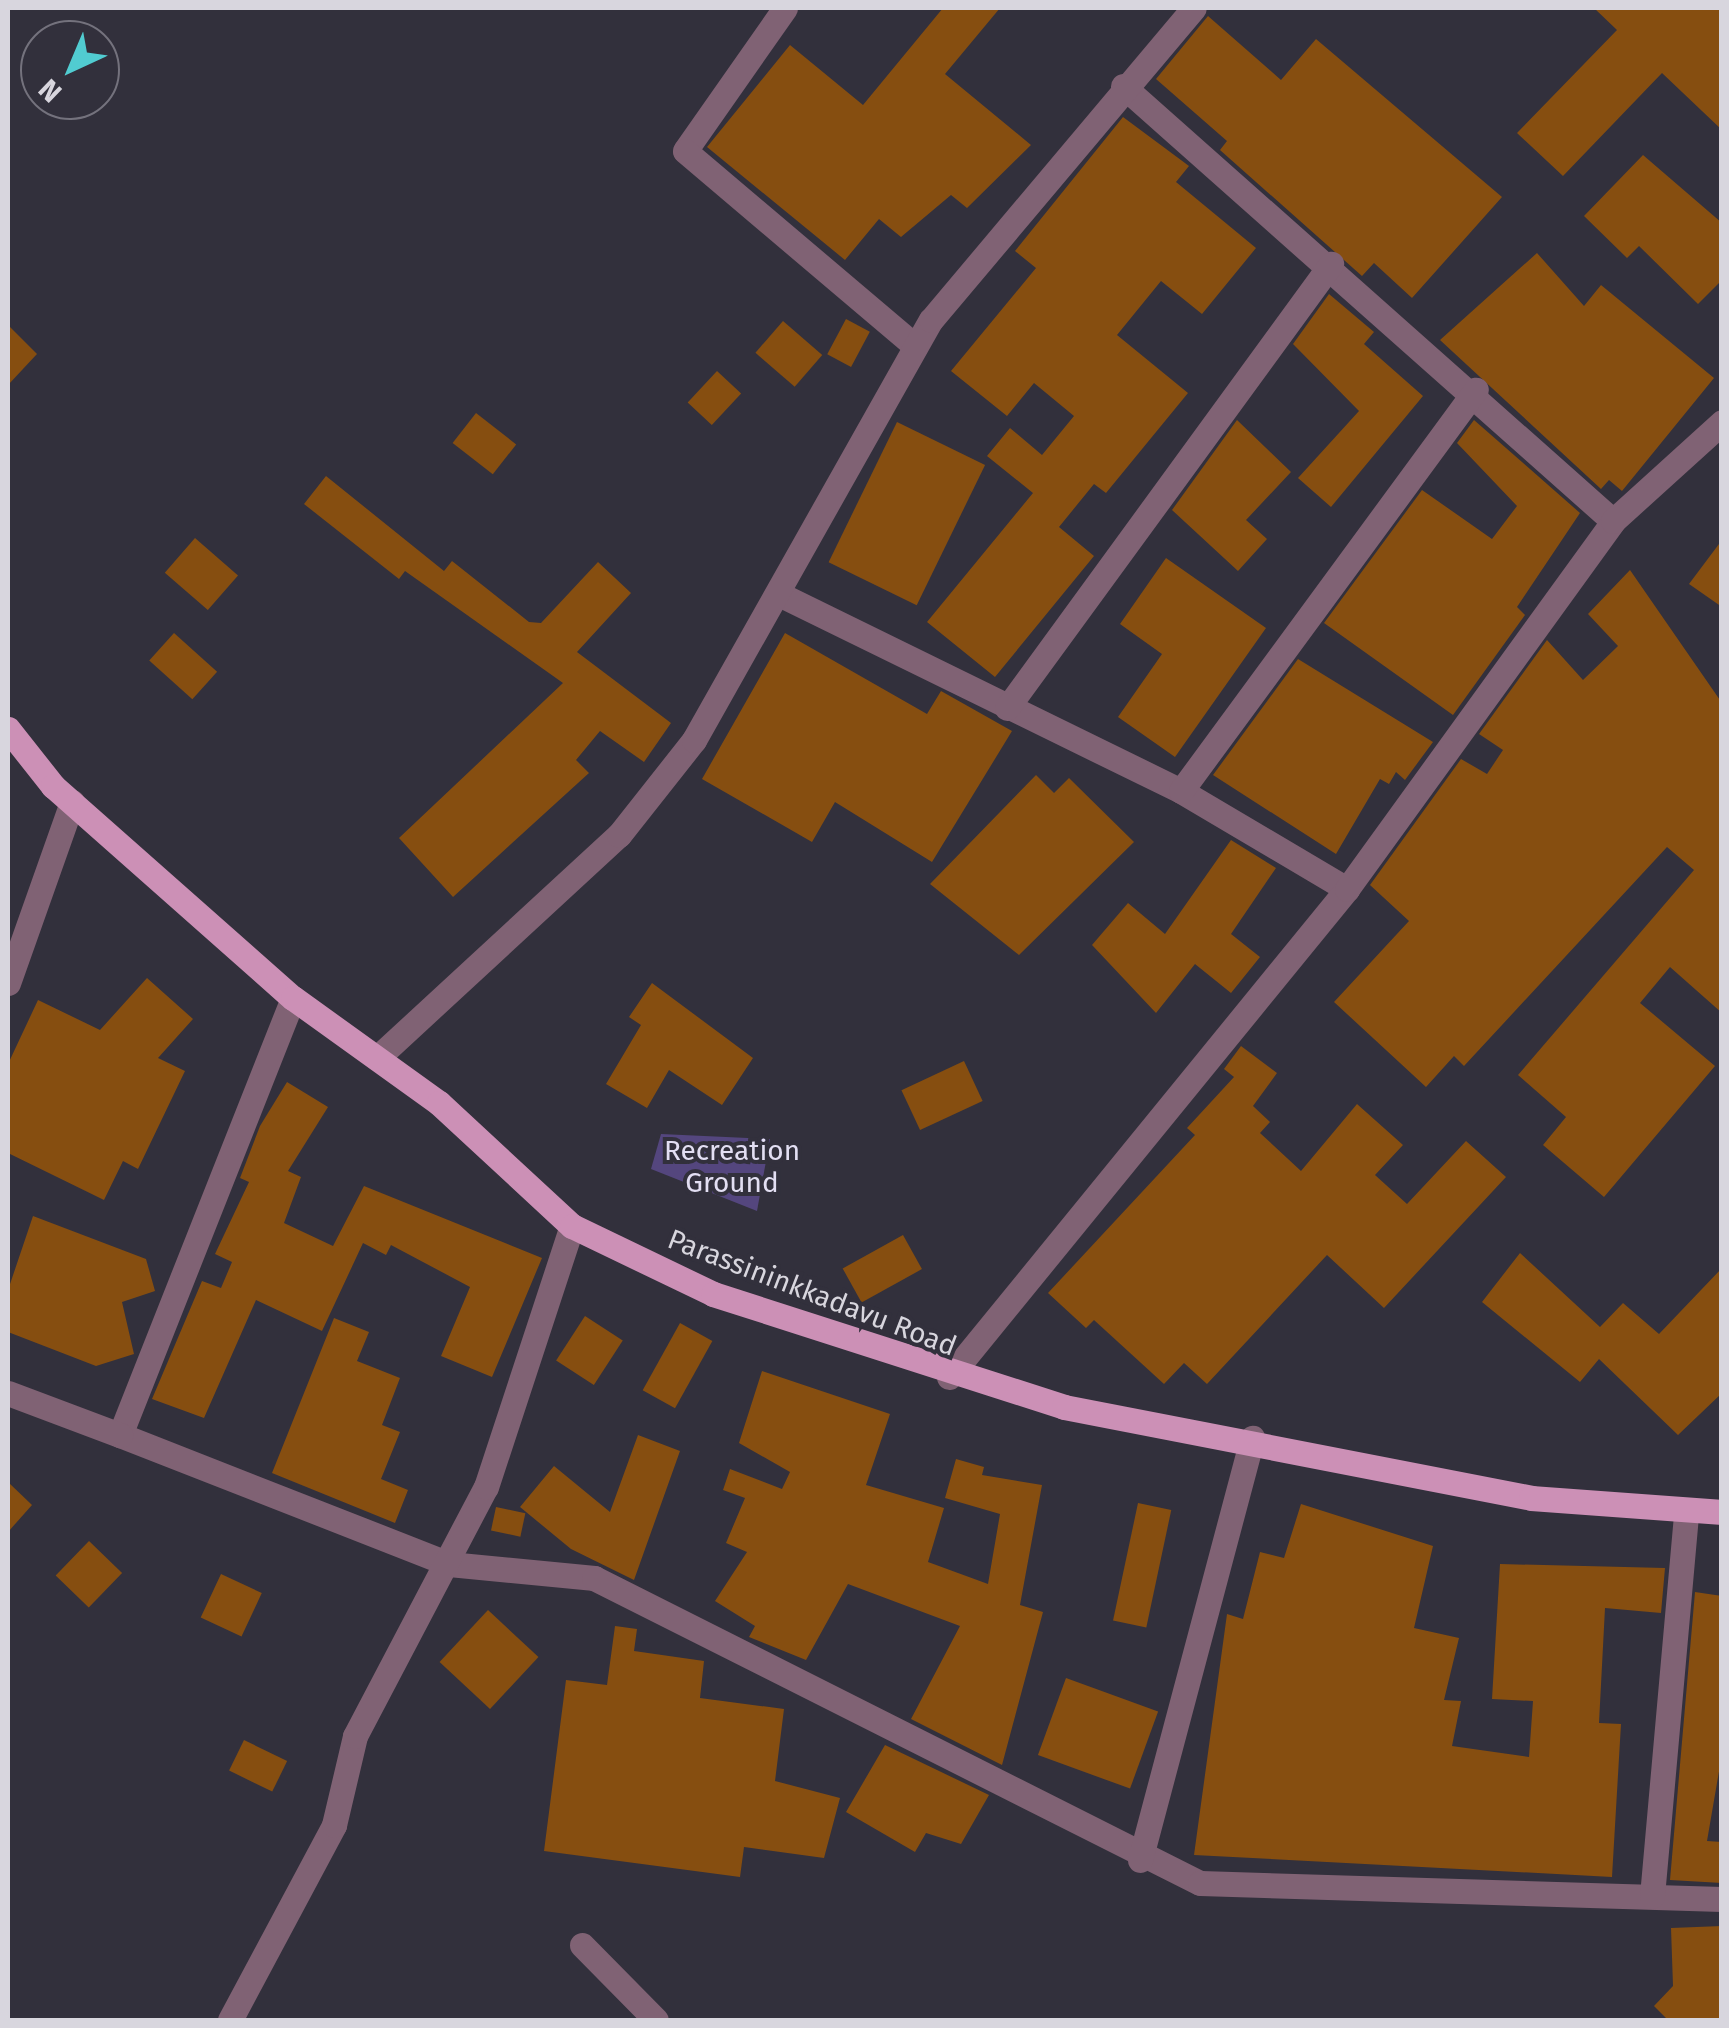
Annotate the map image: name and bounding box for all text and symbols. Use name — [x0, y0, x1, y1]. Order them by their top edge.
north arrow — [20, 20, 120, 120]
text: N — [32, 72, 68, 109]
park label: Recreation Ground — [664, 1134, 800, 1200]
street label: Parassininkkadavu Road — [663, 1222, 961, 1364]

